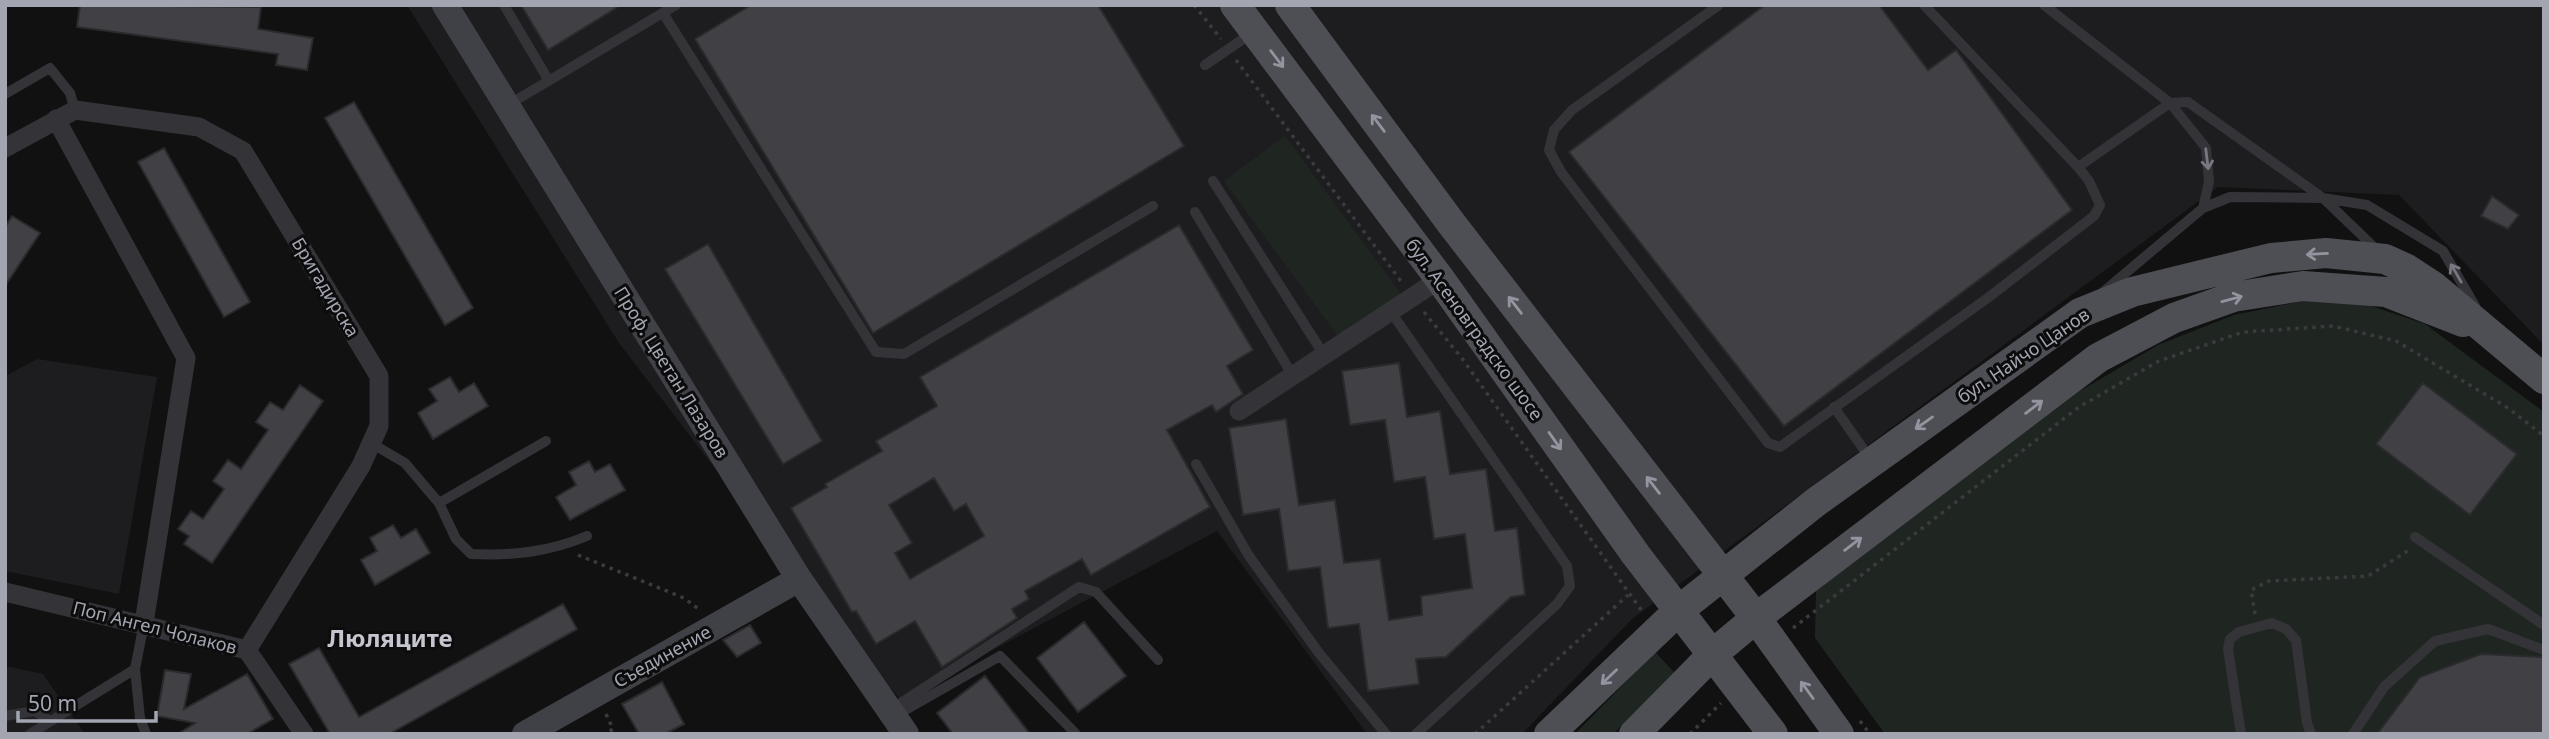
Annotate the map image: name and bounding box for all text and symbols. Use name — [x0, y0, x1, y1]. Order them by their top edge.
one-way arrow — [1269, 49, 1284, 68]
one-way arrow — [1370, 115, 1385, 133]
one-way arrow — [2200, 147, 2213, 170]
street label: Бригадирска — [287, 233, 365, 341]
street label: бул. Асеновградско шосе — [1401, 233, 1549, 425]
one-way arrow — [2306, 248, 2329, 261]
one-way arrow — [2449, 264, 2463, 284]
street label: Проф. Цветан Лазаров — [609, 282, 735, 462]
one-way arrow — [2220, 292, 2243, 305]
one-way arrow — [1507, 296, 1522, 315]
street label: бул. Найчо Цанов — [1952, 302, 2094, 408]
one-way arrow — [2024, 399, 2043, 414]
one-way arrow — [1915, 416, 1934, 430]
one-way arrow — [1548, 431, 1562, 450]
one-way arrow — [1646, 477, 1661, 495]
one-way arrow — [1844, 537, 1862, 552]
street label: Поп Ангел Чолаков — [70, 595, 240, 659]
street label: Съединение — [609, 619, 715, 693]
district label: Люляците — [327, 621, 453, 654]
one-way arrow — [1601, 668, 1618, 685]
scale bar — [18, 680, 156, 724]
one-way arrow — [1800, 681, 1815, 700]
text: 50 m — [28, 689, 77, 717]

